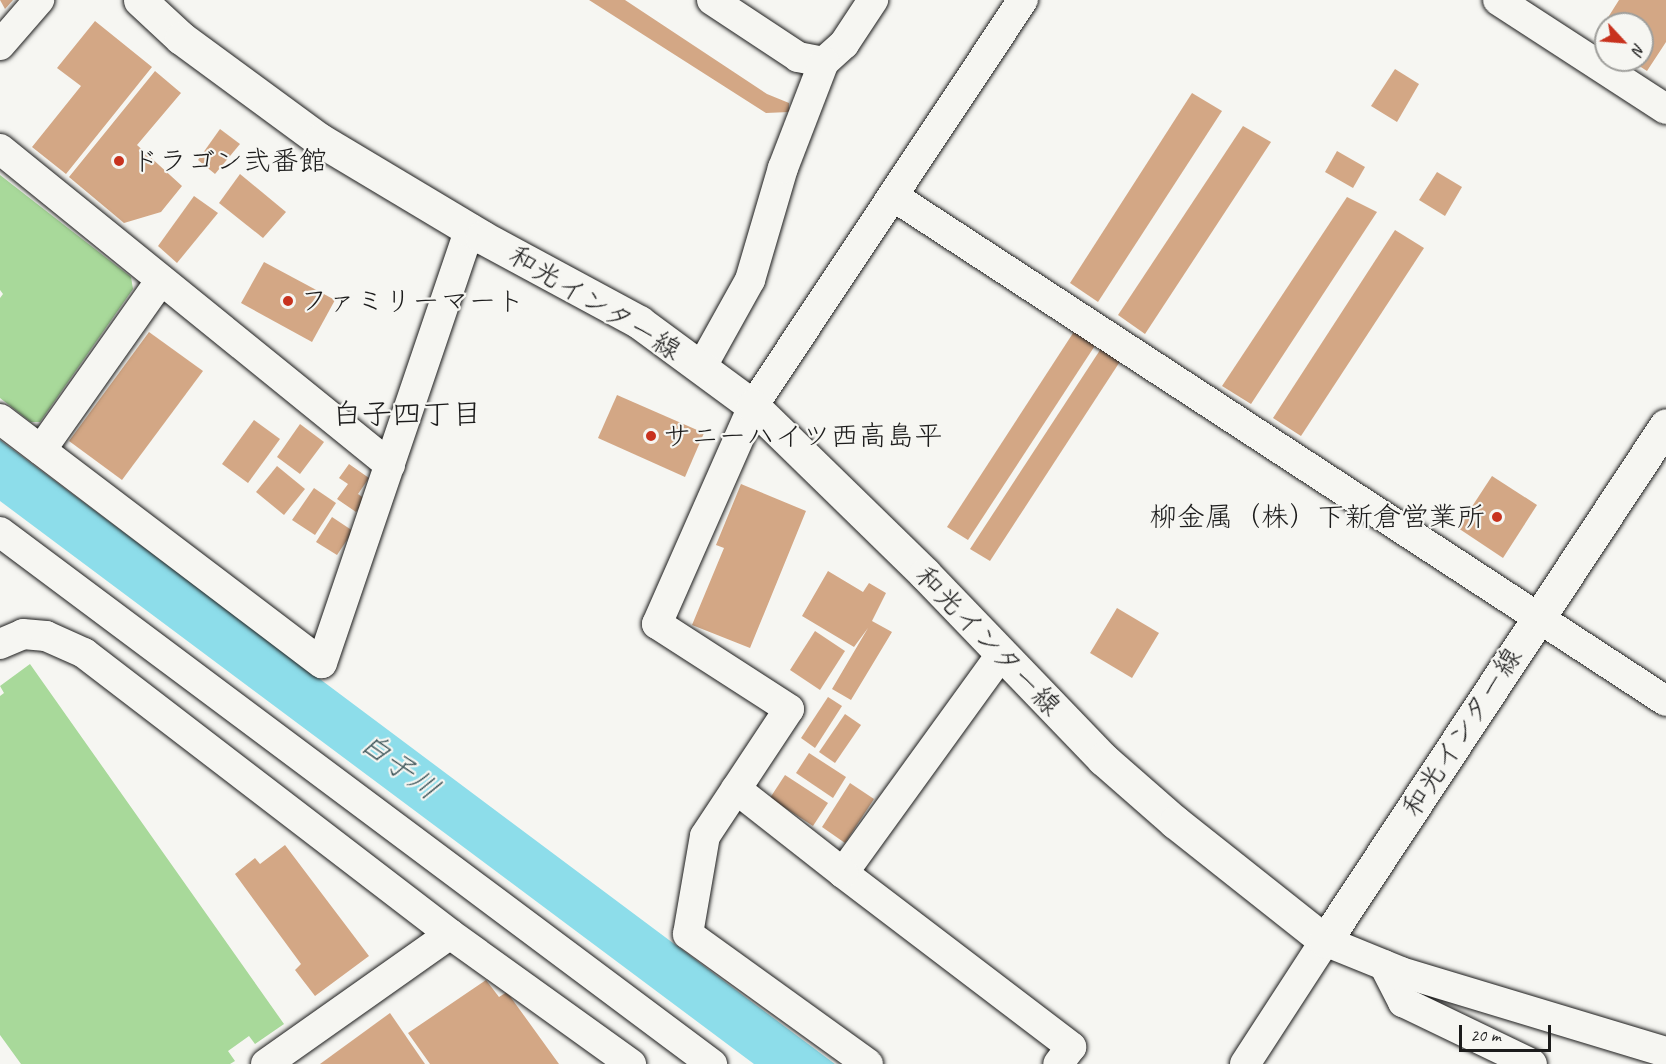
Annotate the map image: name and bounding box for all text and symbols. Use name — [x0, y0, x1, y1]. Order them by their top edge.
north arrow — [1594, 12, 1654, 72]
text: N — [1627, 40, 1650, 58]
place label: ドラゴン弐番館 — [131, 144, 327, 178]
marker: ドラゴン弐番館 — [112, 154, 126, 168]
street label: 和光インター線 — [502, 238, 688, 368]
place label: ファミリーマート — [300, 284, 524, 318]
marker: ファミリーマート — [281, 294, 295, 308]
district label: 白子四丁目 — [332, 396, 482, 432]
place label: サニーハイツ西高島平 — [663, 419, 942, 453]
marker: サニーハイツ西高島平 — [644, 429, 658, 443]
place label: 柳金属（株）下新倉営業所 — [1149, 500, 1485, 534]
marker: 柳金属（株）下新倉営業所 — [1490, 510, 1504, 524]
street label: 和光インター線 — [908, 559, 1068, 723]
street label: 和光インター線 — [1395, 641, 1529, 823]
water label: 白子川 — [353, 725, 447, 807]
scale bar — [1462, 1013, 1554, 1051]
text: 20 m — [1470, 1024, 1501, 1046]

